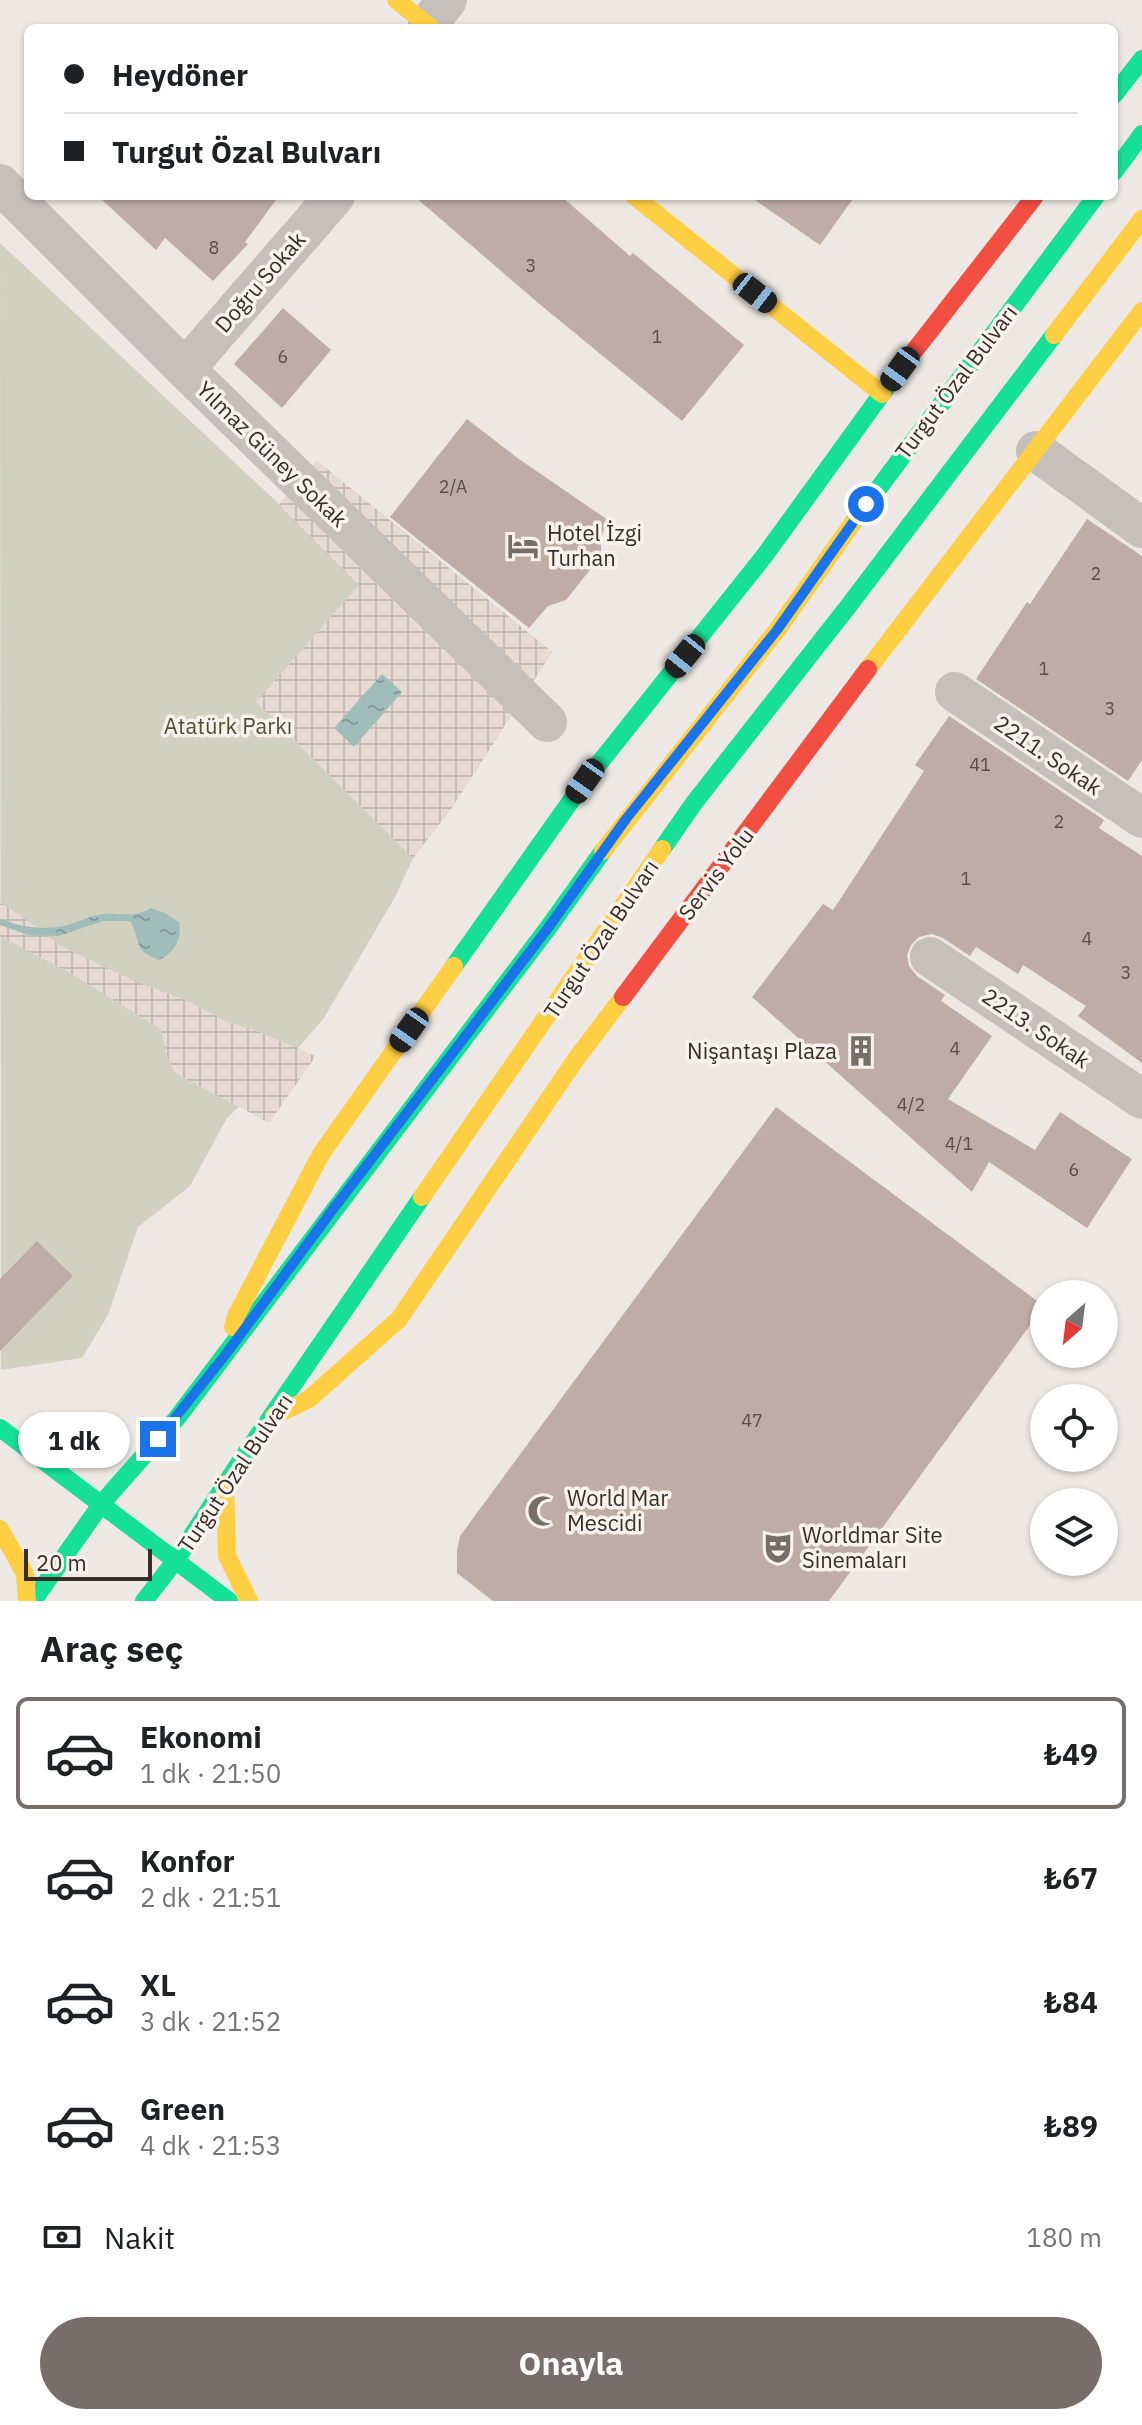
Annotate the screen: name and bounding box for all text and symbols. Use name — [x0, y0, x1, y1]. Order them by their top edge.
text: Heydöner — [112, 55, 248, 94]
text: Turgut Özal Bulvarı — [112, 132, 381, 171]
street label: Doğru Sokak — [208, 225, 312, 338]
house number: 8 — [209, 236, 219, 259]
house number: 3 — [526, 254, 536, 277]
car — [729, 269, 781, 317]
street label: Turgut Özal Bulvarı — [888, 299, 1023, 465]
house number: 1 — [652, 325, 662, 348]
car — [876, 343, 924, 395]
house number: 6 — [278, 345, 288, 368]
street label: Yılmaz Güney Sokak — [191, 374, 354, 533]
house number: 2/A — [439, 475, 468, 498]
route start — [848, 486, 884, 522]
place label: Hotel İzgi Turhan — [547, 518, 642, 572]
hotel icon: Hotel İzgi Turhan — [506, 529, 540, 563]
house number: 2 — [1091, 562, 1101, 585]
car — [661, 630, 709, 682]
house number: 1 — [1039, 657, 1049, 680]
house number: 3 — [1105, 697, 1115, 720]
street label: 2211. Sokak — [989, 708, 1108, 801]
park label: Atatürk Parkı — [164, 711, 292, 740]
house number: 41 — [969, 753, 991, 776]
car — [561, 754, 609, 808]
house number: 2 — [1054, 810, 1064, 833]
street label: Servis Yolu — [671, 822, 760, 926]
street label: Turgut Özal Bulvarı — [537, 854, 665, 1024]
house number: 1 — [961, 867, 971, 890]
house number: 4 — [1082, 927, 1093, 950]
house number: 3 — [1121, 961, 1131, 984]
street label: 2213. Sokak — [977, 981, 1096, 1074]
car — [385, 1003, 433, 1057]
building icon: Nişantaşı Plaza — [844, 1034, 878, 1068]
place label: Nişantaşı Plaza — [687, 1036, 837, 1065]
house number: 4 — [950, 1037, 961, 1060]
house number: 4/2 — [897, 1093, 925, 1116]
house number: 4/1 — [945, 1132, 973, 1155]
house number: 6 — [1069, 1158, 1079, 1181]
north arrow — [1030, 1280, 1118, 1368]
map controls — [1030, 1280, 1118, 1576]
button: locate — [1030, 1384, 1118, 1472]
street label: Turgut Özal Bulvarı — [171, 1388, 299, 1558]
house number: 47 — [741, 1409, 763, 1432]
callout: 1 dk — [18, 1411, 130, 1467]
route end — [140, 1421, 176, 1457]
text: 1 dk — [48, 1423, 100, 1457]
place label: World Mar Mescidi — [567, 1483, 668, 1537]
button: layers — [1030, 1488, 1118, 1576]
mosque icon: World Mar Mescidi — [526, 1494, 560, 1528]
place label: Worldmar Site Sinemaları — [802, 1520, 943, 1574]
theatre icon: Worldmar Site Sinemaları — [761, 1531, 795, 1565]
scale bar — [24, 1545, 152, 1581]
text: 20 m — [36, 1548, 87, 1577]
text: Araç seç — [40, 1625, 183, 1672]
icon: car — [44, 1717, 116, 1789]
text: Ekonomi — [140, 1717, 262, 1756]
text: ₺49 — [1044, 1734, 1098, 1773]
text: 1 dk · 21:50 — [140, 1756, 281, 1790]
icon: car — [44, 1841, 116, 1913]
text: Konfor — [140, 1841, 235, 1880]
text: ₺67 — [1044, 1858, 1098, 1897]
text: 2 dk · 21:51 — [140, 1880, 281, 1914]
icon: car — [44, 1965, 116, 2037]
text: XL — [140, 1965, 176, 2004]
text: ₺84 — [1044, 1982, 1098, 2021]
text: 3 dk · 21:52 — [140, 2004, 281, 2038]
icon: car — [44, 2089, 116, 2161]
text: Green — [140, 2089, 225, 2128]
text: ₺89 — [1044, 2106, 1098, 2145]
text: 4 dk · 21:53 — [140, 2128, 281, 2162]
icon: cash — [40, 2215, 84, 2259]
text: Nakit — [104, 2218, 175, 2257]
text: 180 m — [1026, 2220, 1102, 2254]
button: Onayla — [40, 2317, 1102, 2409]

